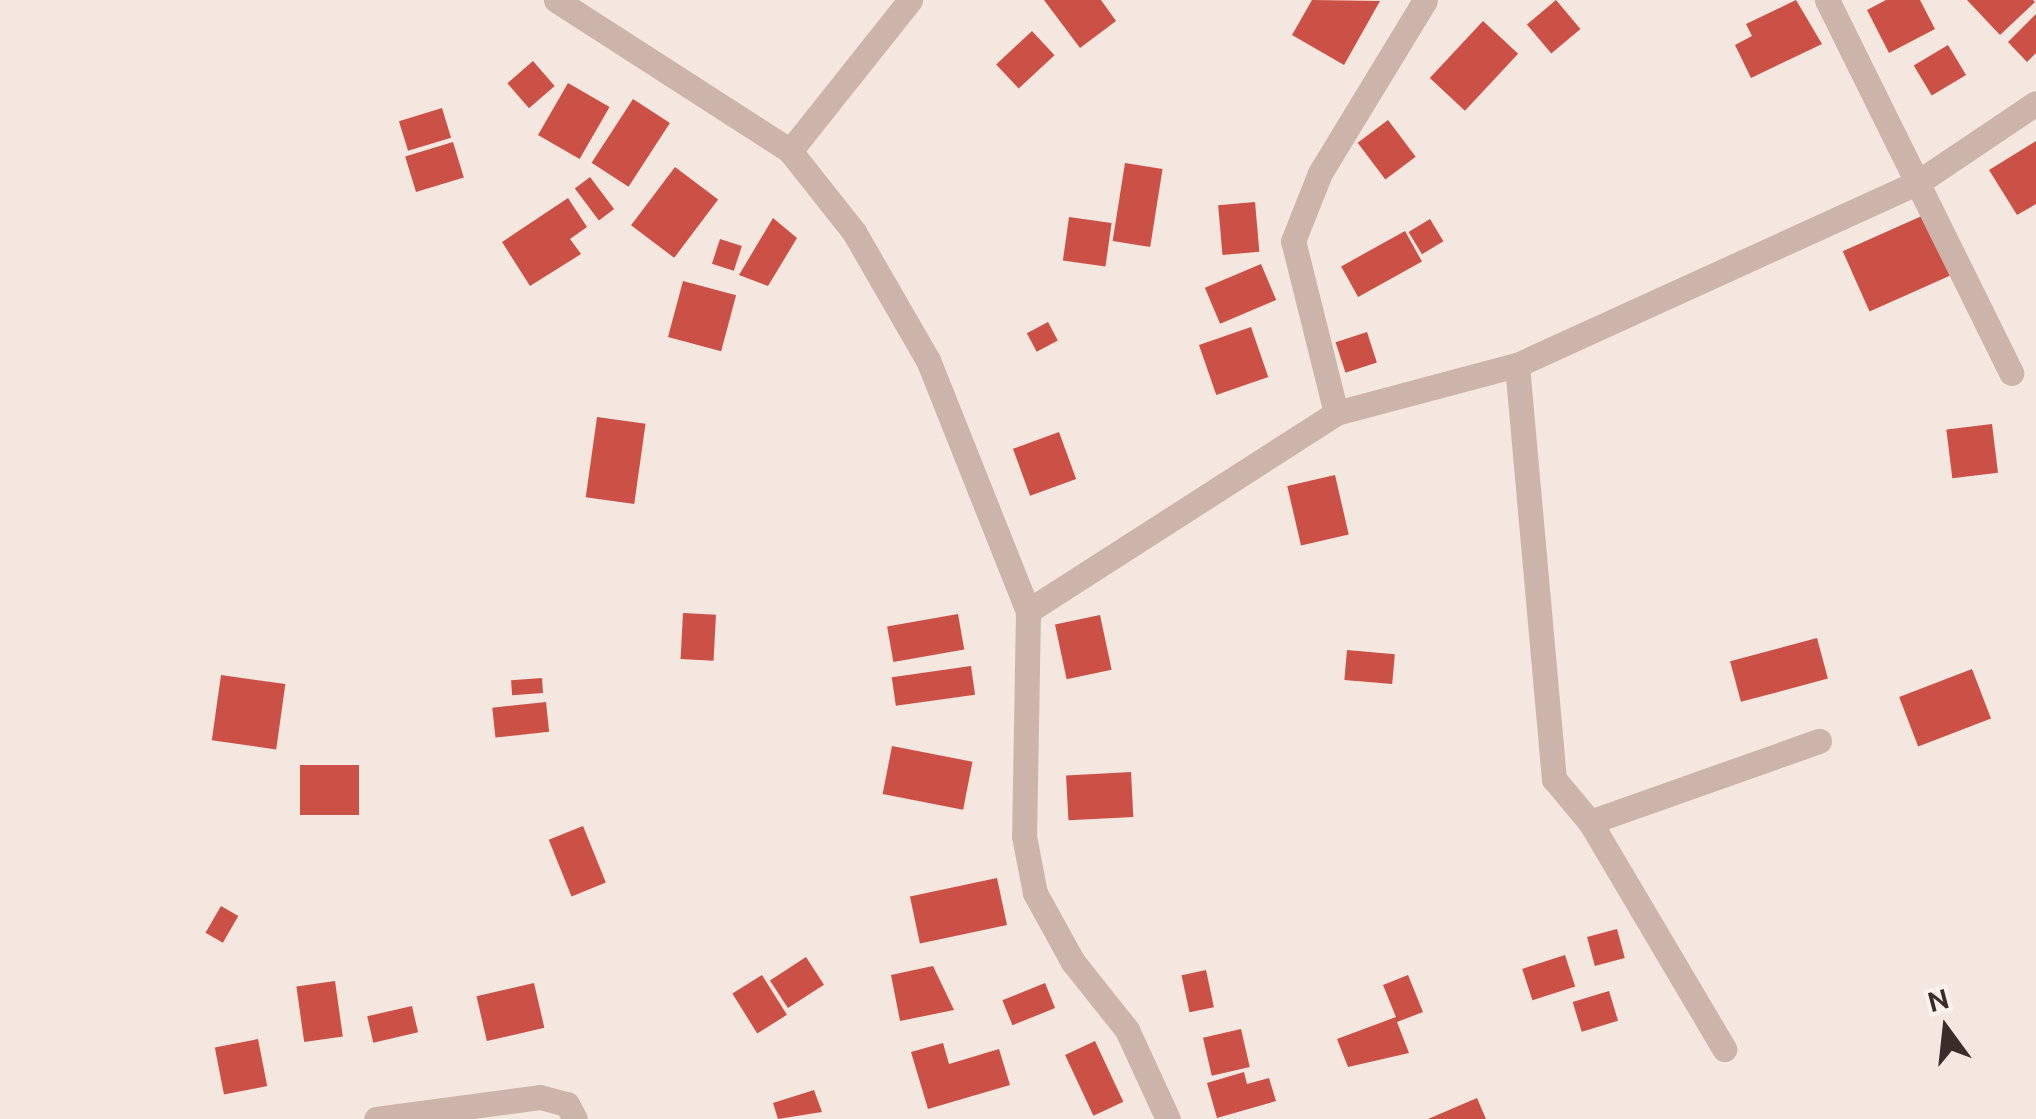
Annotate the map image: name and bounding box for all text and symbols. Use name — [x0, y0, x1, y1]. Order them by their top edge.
north arrow — [1896, 979, 1996, 1079]
text: N — [1924, 982, 1952, 1017]

